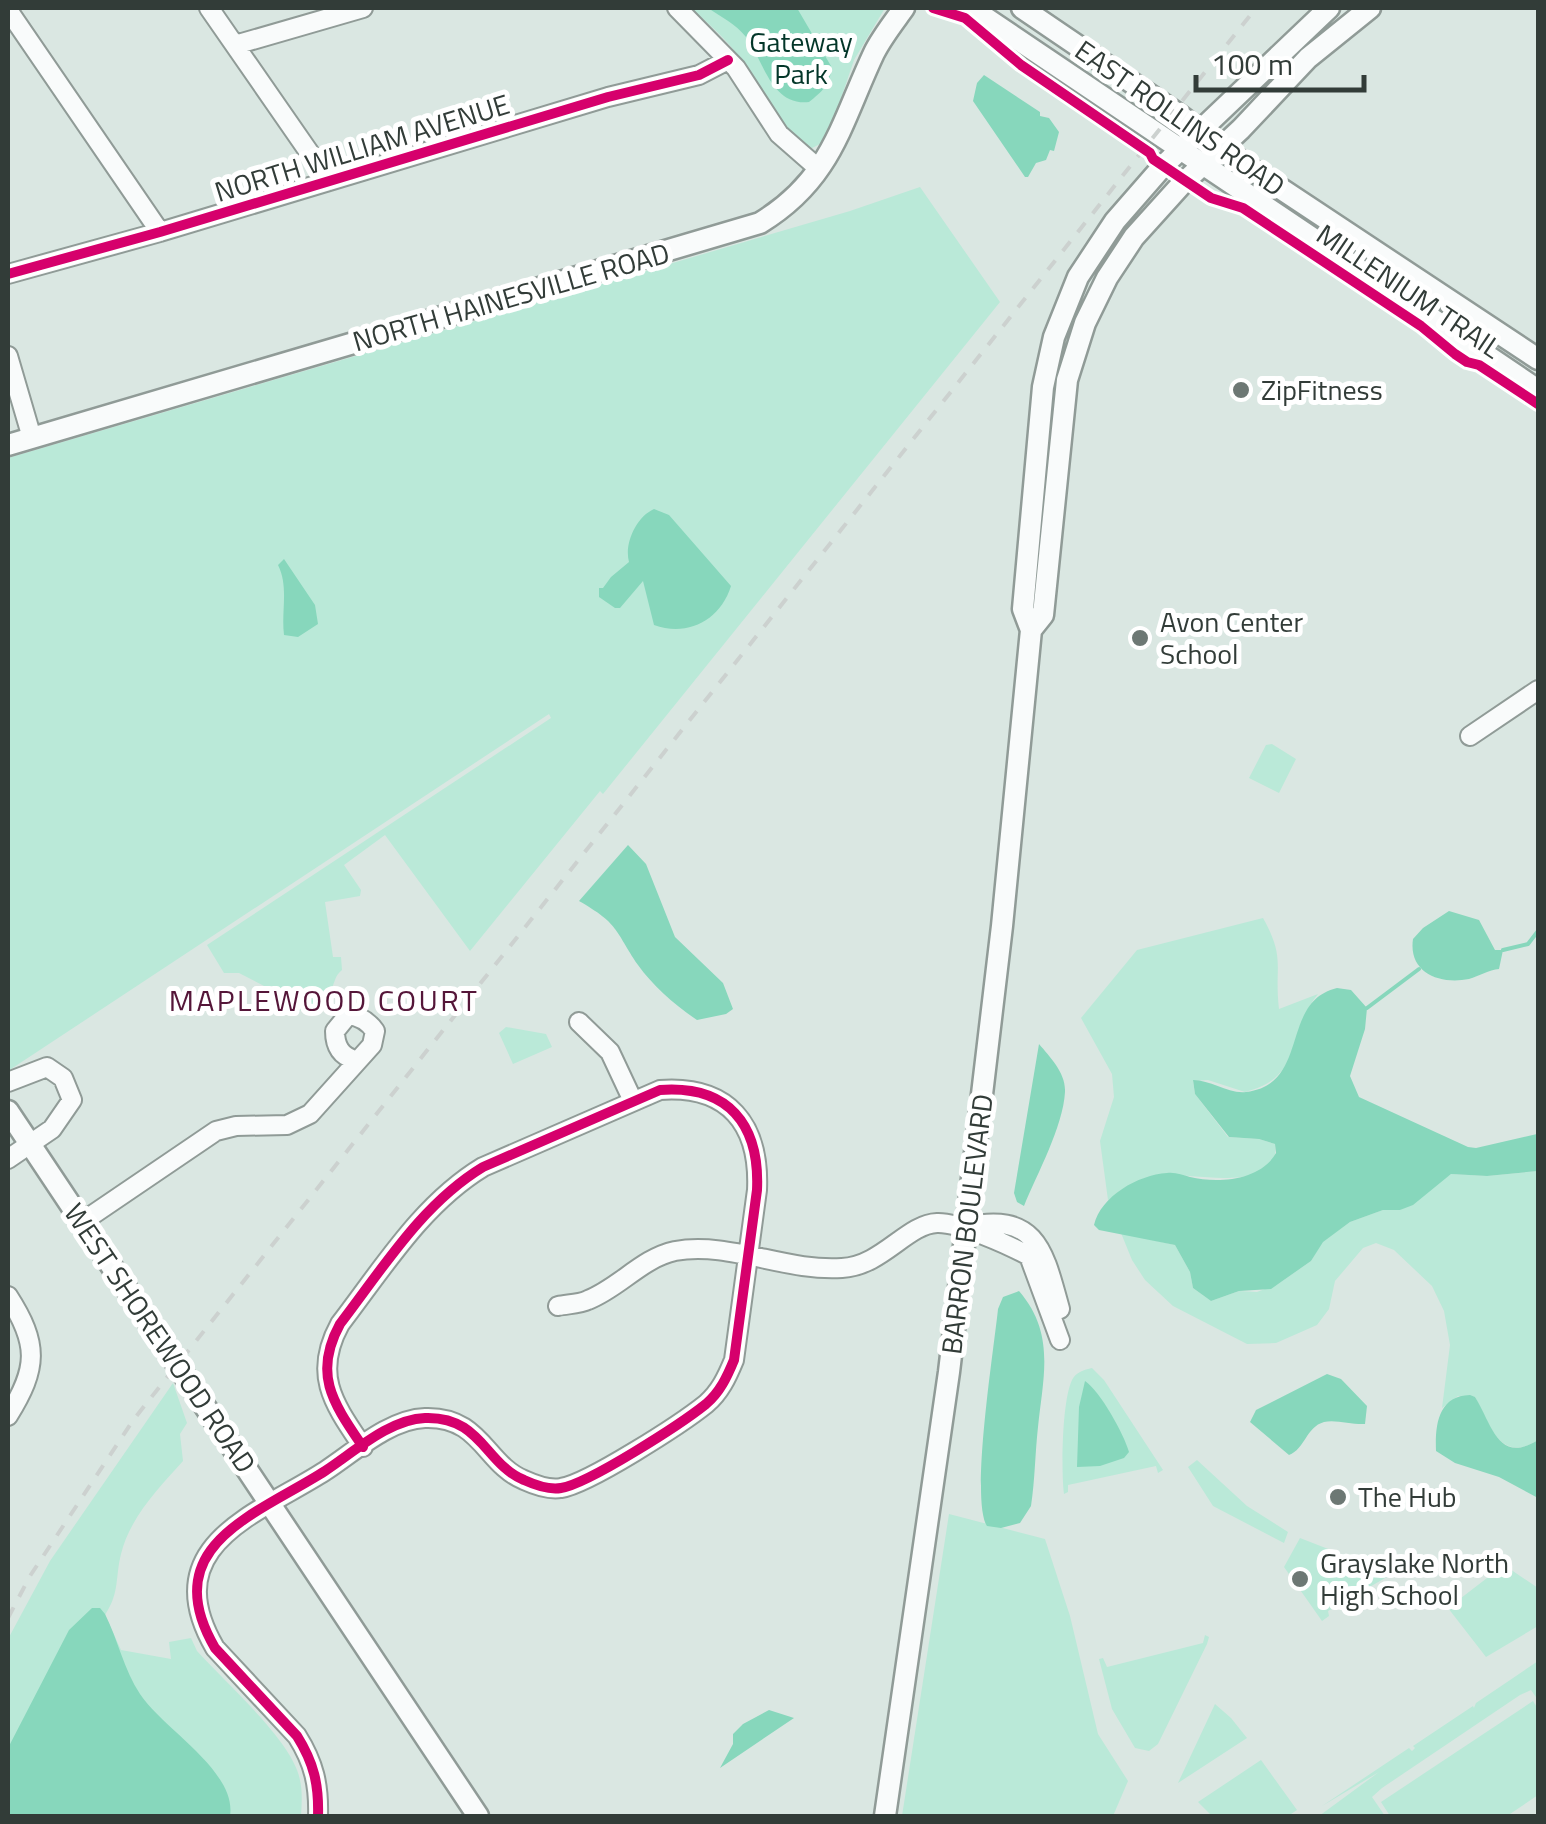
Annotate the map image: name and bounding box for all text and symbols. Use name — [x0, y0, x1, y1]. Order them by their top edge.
park label: Gateway Park — [749, 20, 853, 95]
street label: EAST ROLLINS ROAD — [1066, 29, 1294, 206]
scale bar — [1196, 30, 1364, 92]
text: 100 m — [1211, 41, 1293, 87]
street label: NORTH WILLIAM AVENUE — [209, 82, 514, 213]
street label: MILLENIUM TRAIL — [1308, 213, 1511, 369]
street label: NORTH HAINESVILLE ROAD — [347, 231, 674, 362]
place label: ZipFitness — [1261, 368, 1383, 411]
marker: ZipFitness — [1230, 379, 1252, 401]
place label: Avon Center School — [1160, 600, 1303, 675]
marker: Avon Center School — [1129, 627, 1151, 649]
district label: MAPLEWOOD COURT — [169, 977, 479, 1023]
street label: BARRON BOULEVARD — [929, 1091, 1004, 1357]
street label: WEST SHOREWOOD ROAD — [54, 1194, 267, 1481]
place label: The Hub — [1358, 1475, 1457, 1518]
marker: The Hub — [1327, 1486, 1349, 1508]
place label: Grayslake North High School — [1320, 1541, 1509, 1616]
marker: Grayslake North High School — [1289, 1568, 1311, 1590]

